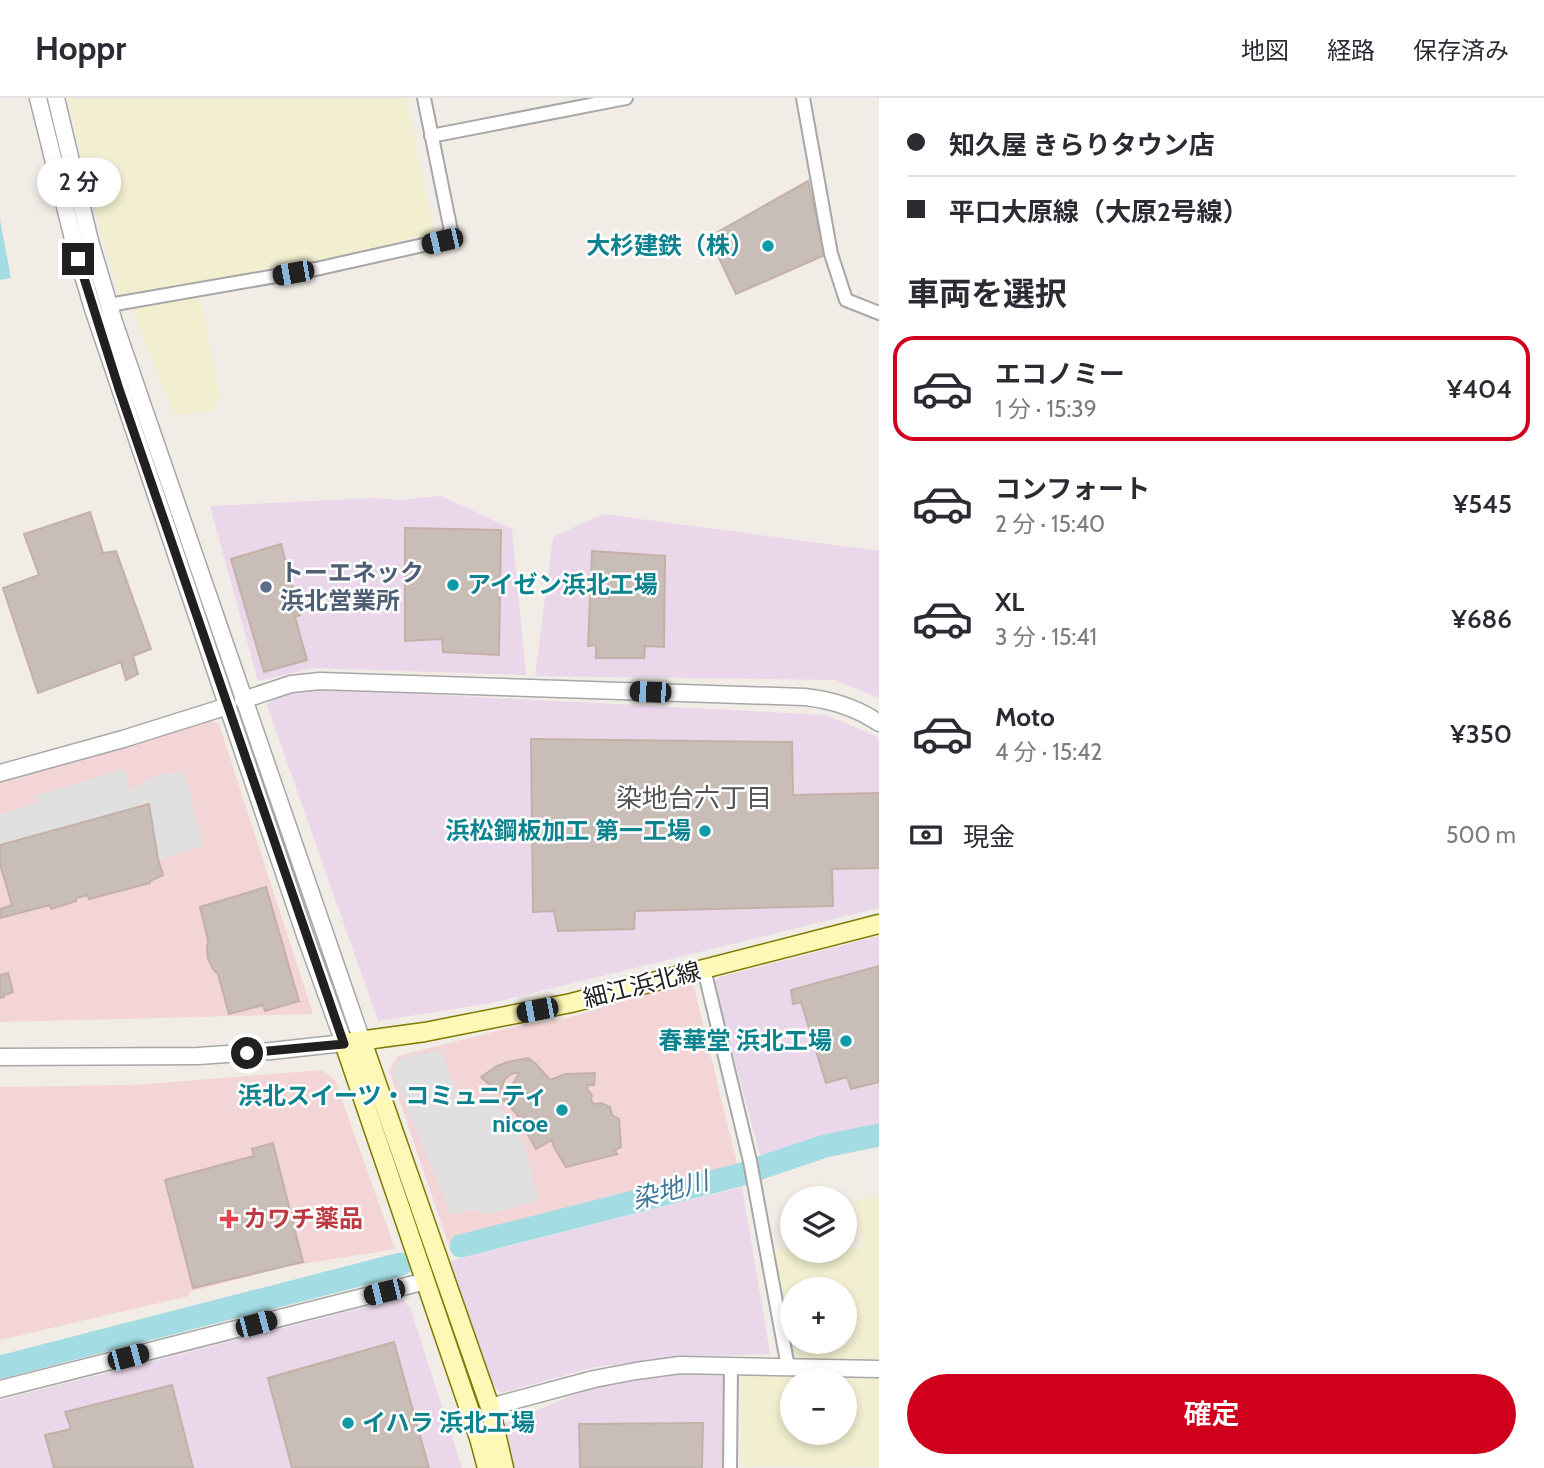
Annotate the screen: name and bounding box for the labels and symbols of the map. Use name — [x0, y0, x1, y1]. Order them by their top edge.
callout: 2 分 — [36, 158, 120, 206]
car — [420, 226, 465, 256]
place label: 大杉建鉄（株） — [586, 231, 754, 260]
marker: 大杉建鉄（株） — [760, 238, 776, 254]
route end — [62, 243, 94, 275]
car — [271, 259, 316, 287]
place label: トーエネック 浜北営業所 — [280, 558, 424, 615]
place label: アイゼン浜北工場 — [467, 570, 658, 599]
marker: アイゼン浜北工場 — [445, 577, 461, 593]
marker: トーエネック 浜北営業所 — [258, 579, 274, 595]
car — [629, 681, 672, 703]
district label: 染地台六丁目 — [616, 782, 772, 814]
place label: 浜松鋼板加工 第一工場 — [446, 816, 691, 845]
marker: 浜松鋼板加工 第一工場 — [697, 823, 713, 839]
street label: 細江浜北線 — [580, 956, 704, 1013]
car — [515, 996, 560, 1024]
place label: 春華堂 浜北工場 — [659, 1026, 832, 1055]
marker: 春華堂 浜北工場 — [838, 1033, 854, 1049]
route start — [231, 1037, 263, 1069]
place label: 浜北スイーツ・コミュニティ nicoe — [238, 1081, 548, 1138]
marker: 浜北スイーツ・コミュニティ nicoe — [554, 1102, 570, 1118]
water label: 染地川 — [628, 1164, 715, 1216]
place label: カワチ薬品 — [243, 1204, 363, 1233]
marker: カワチ薬品 — [221, 1211, 237, 1227]
car — [362, 1277, 407, 1307]
car — [233, 1308, 280, 1340]
car — [105, 1341, 152, 1373]
place label: イハラ 浜北工場 — [362, 1408, 535, 1437]
marker: イハラ 浜北工場 — [340, 1415, 356, 1431]

